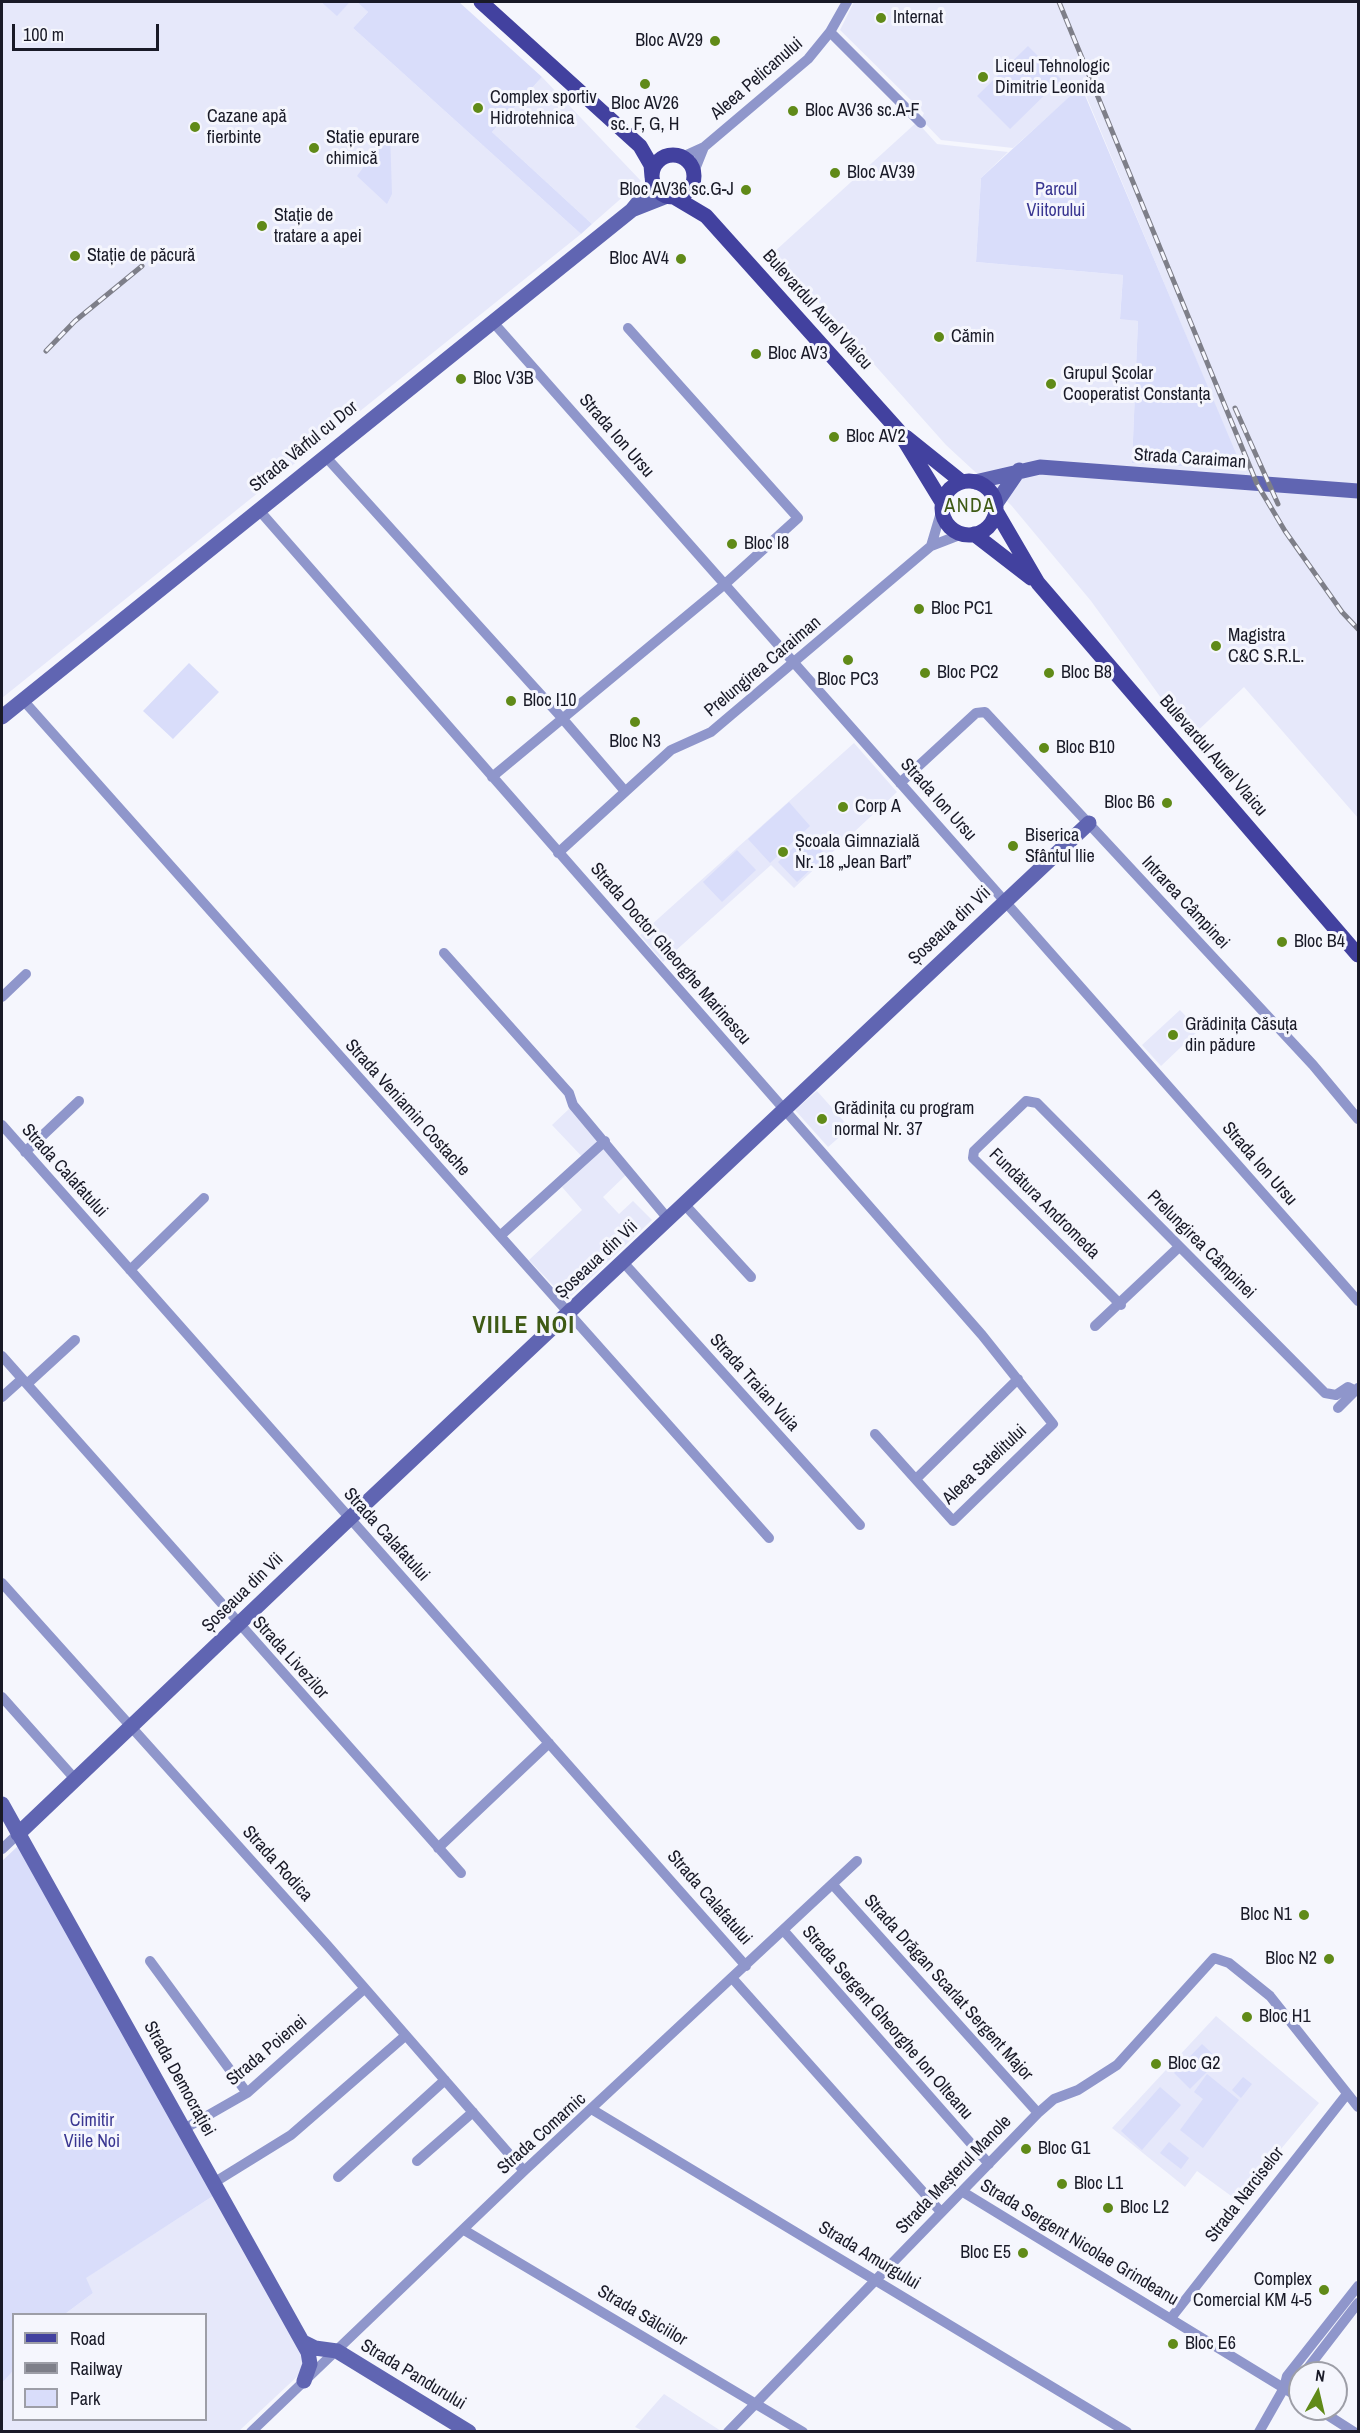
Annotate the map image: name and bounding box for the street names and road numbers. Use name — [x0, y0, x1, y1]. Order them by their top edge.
street label: Aleea Pelicanului — [707, 33, 807, 125]
street label: Bulevardul Aurel Vlaicu — [758, 246, 876, 374]
street label: Strada Ion Ursu — [574, 390, 658, 482]
street label: Strada Vârful cu Dor — [246, 397, 362, 497]
street label: Strada Caraiman — [1133, 444, 1247, 474]
street label: Prelungirea Caraiman — [700, 612, 826, 722]
street label: Bulevardul Aurel Vlaicu — [1155, 691, 1271, 821]
street label: Strada Ion Ursu — [895, 754, 981, 846]
street label: Intrarea Câmpinei — [1137, 852, 1233, 954]
street label: Strada Doctor Gheorghe Marinescu — [585, 859, 755, 1049]
street label: Șoseaua din Vii — [904, 882, 996, 970]
street label: Strada Veniamin Costache — [340, 1035, 474, 1181]
street label: Strada Ion Ursu — [1217, 1118, 1301, 1210]
street label: Strada Calafatului — [16, 1120, 112, 1222]
street label: Fundătura Andromeda — [984, 1144, 1104, 1264]
street label: Prelungirea Câmpinei — [1142, 1186, 1260, 1304]
street label: Șoseaua din Vii — [551, 1216, 643, 1304]
street label: Strada Traian Vuia — [705, 1330, 803, 1436]
street label: Aleea Satelitului — [938, 1420, 1032, 1510]
street label: Strada Calafatului — [338, 1484, 434, 1586]
street label: Șoseaua din Vii — [198, 1549, 288, 1637]
street label: Strada Livezilor — [247, 1612, 333, 1704]
street label: Strada Rodica — [237, 1822, 317, 1906]
street label: Strada Calafatului — [662, 1846, 756, 1950]
street label: Strada Drăgan Scarlat Sergent Major — [859, 1891, 1037, 2085]
street label: Strada Sergent Gheorghe Ion Olteanu — [797, 1922, 977, 2124]
street label: Strada Poienei — [222, 2011, 312, 2091]
street label: Strada Democrației — [139, 2018, 219, 2140]
street label: Strada Comarnic — [493, 2089, 591, 2179]
street label: Strada Meșterul Manole — [892, 2111, 1016, 2239]
street label: Strada Narciselor — [1201, 2143, 1289, 2247]
street label: Strada Sergent Nicolae Grindeanu — [976, 2175, 1182, 2311]
street label: Strada Amurgului — [814, 2217, 924, 2295]
street label: Strada Sălciilor — [593, 2281, 691, 2351]
street label: Strada Pandurului — [356, 2335, 470, 2415]

